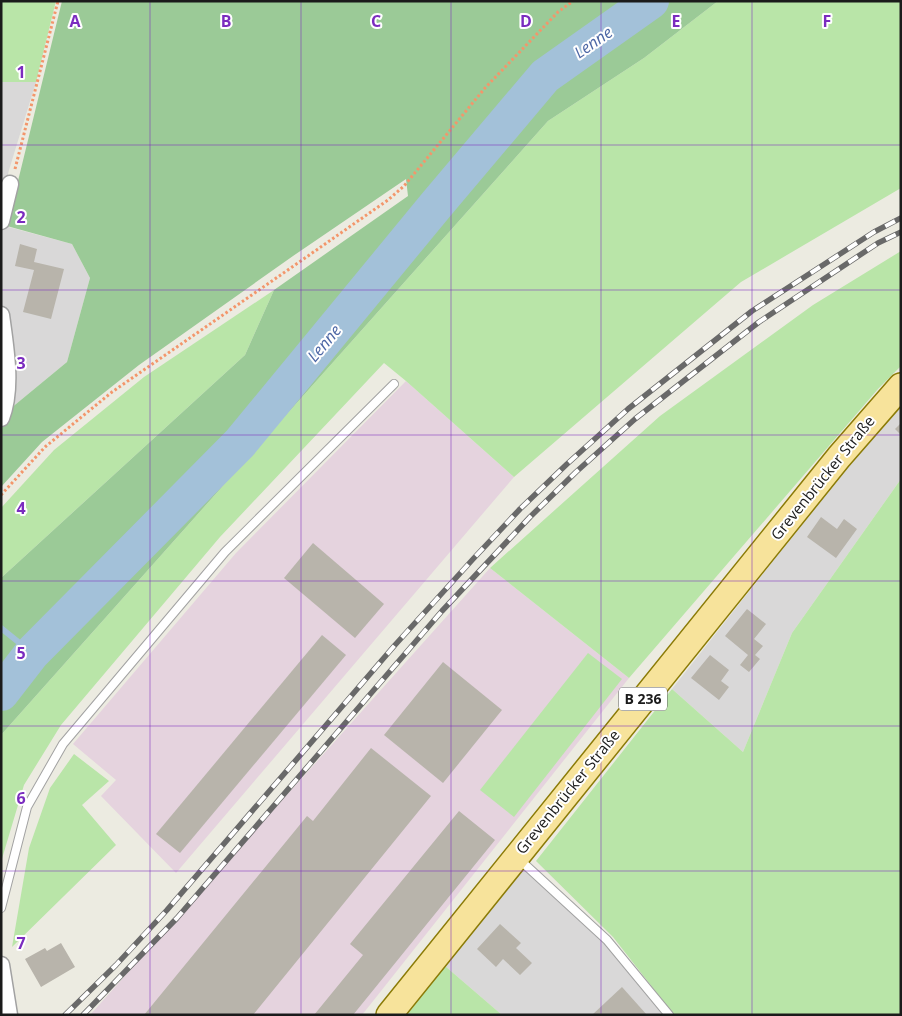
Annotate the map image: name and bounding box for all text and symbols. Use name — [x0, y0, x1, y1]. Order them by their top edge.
text: A — [69, 10, 81, 32]
text: B — [221, 10, 231, 32]
text: C — [371, 10, 381, 32]
text: D — [520, 10, 532, 32]
text: E — [672, 10, 681, 32]
text: F — [823, 10, 831, 32]
water label: Lenne — [569, 21, 617, 63]
text: 1 — [16, 61, 26, 83]
text: 2 — [16, 206, 26, 228]
water label: Lenne — [302, 320, 346, 366]
text: 3 — [16, 352, 26, 374]
street label: Grevenbrücker Straße — [766, 411, 879, 544]
text: 4 — [16, 497, 26, 519]
text: 5 — [16, 642, 26, 664]
road number: B 236 — [619, 688, 667, 711]
street label: Grevenbrücker Straße — [511, 725, 624, 858]
text: 6 — [16, 787, 26, 809]
text: 7 — [16, 932, 26, 954]

